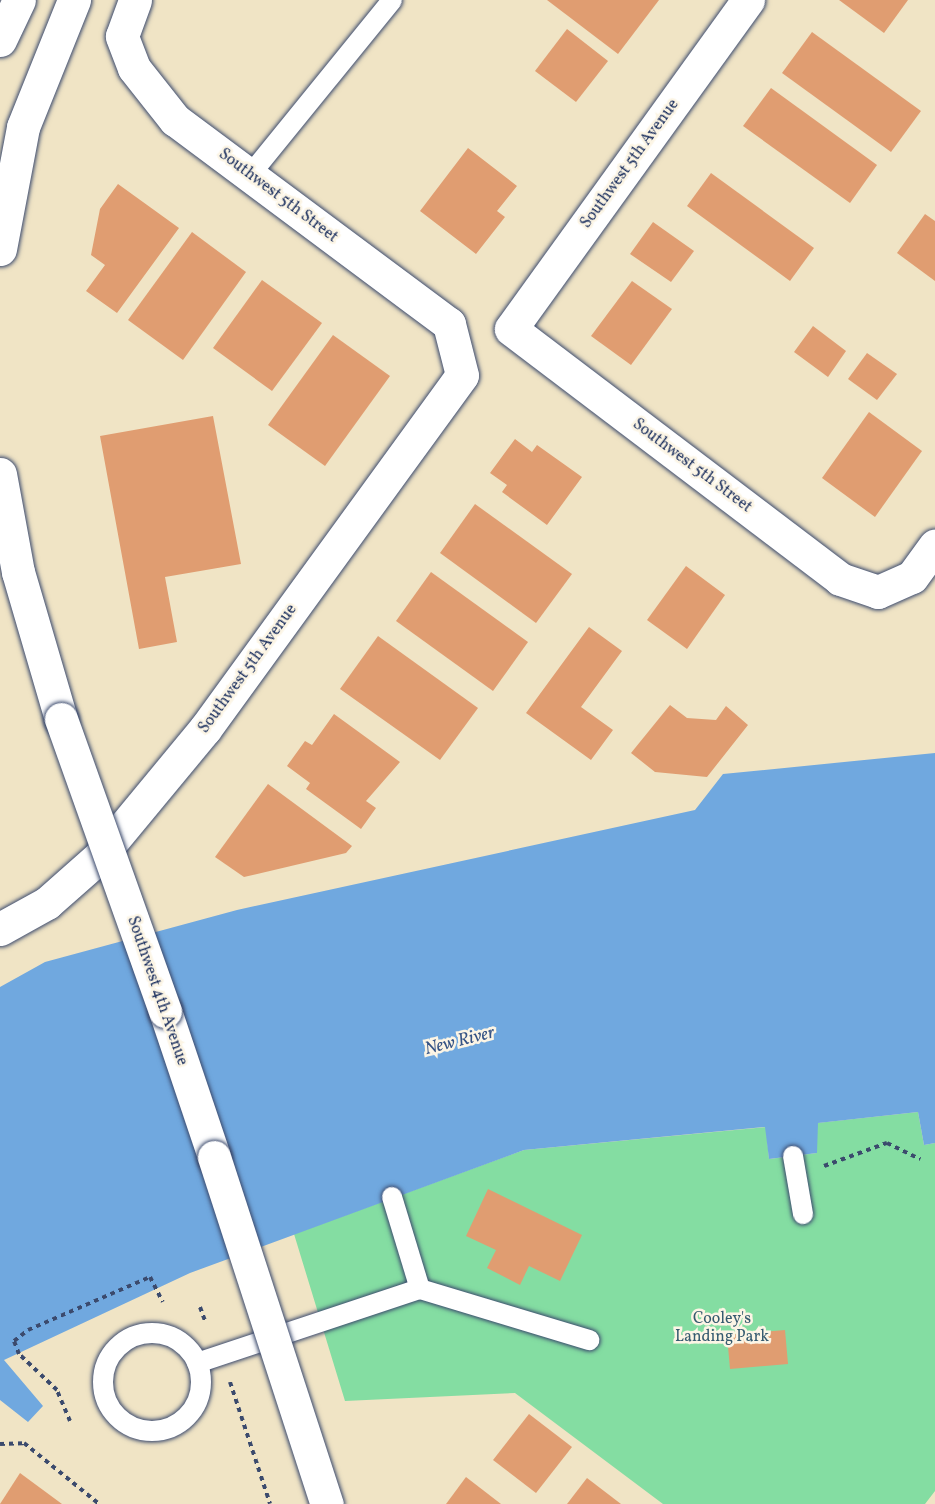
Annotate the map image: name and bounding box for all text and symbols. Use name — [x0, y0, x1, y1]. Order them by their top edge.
street label: Southwest 5th Avenue — [577, 96, 683, 232]
street label: Southwest 5th Street — [215, 145, 341, 247]
street label: Southwest 5th Street — [629, 415, 755, 517]
street label: Southwest 5th Avenue — [195, 601, 301, 737]
street label: Southwest 4th Avenue — [122, 914, 192, 1068]
water label: New River — [423, 1023, 497, 1061]
park label: Cooley's Landing Park — [675, 1309, 769, 1347]

